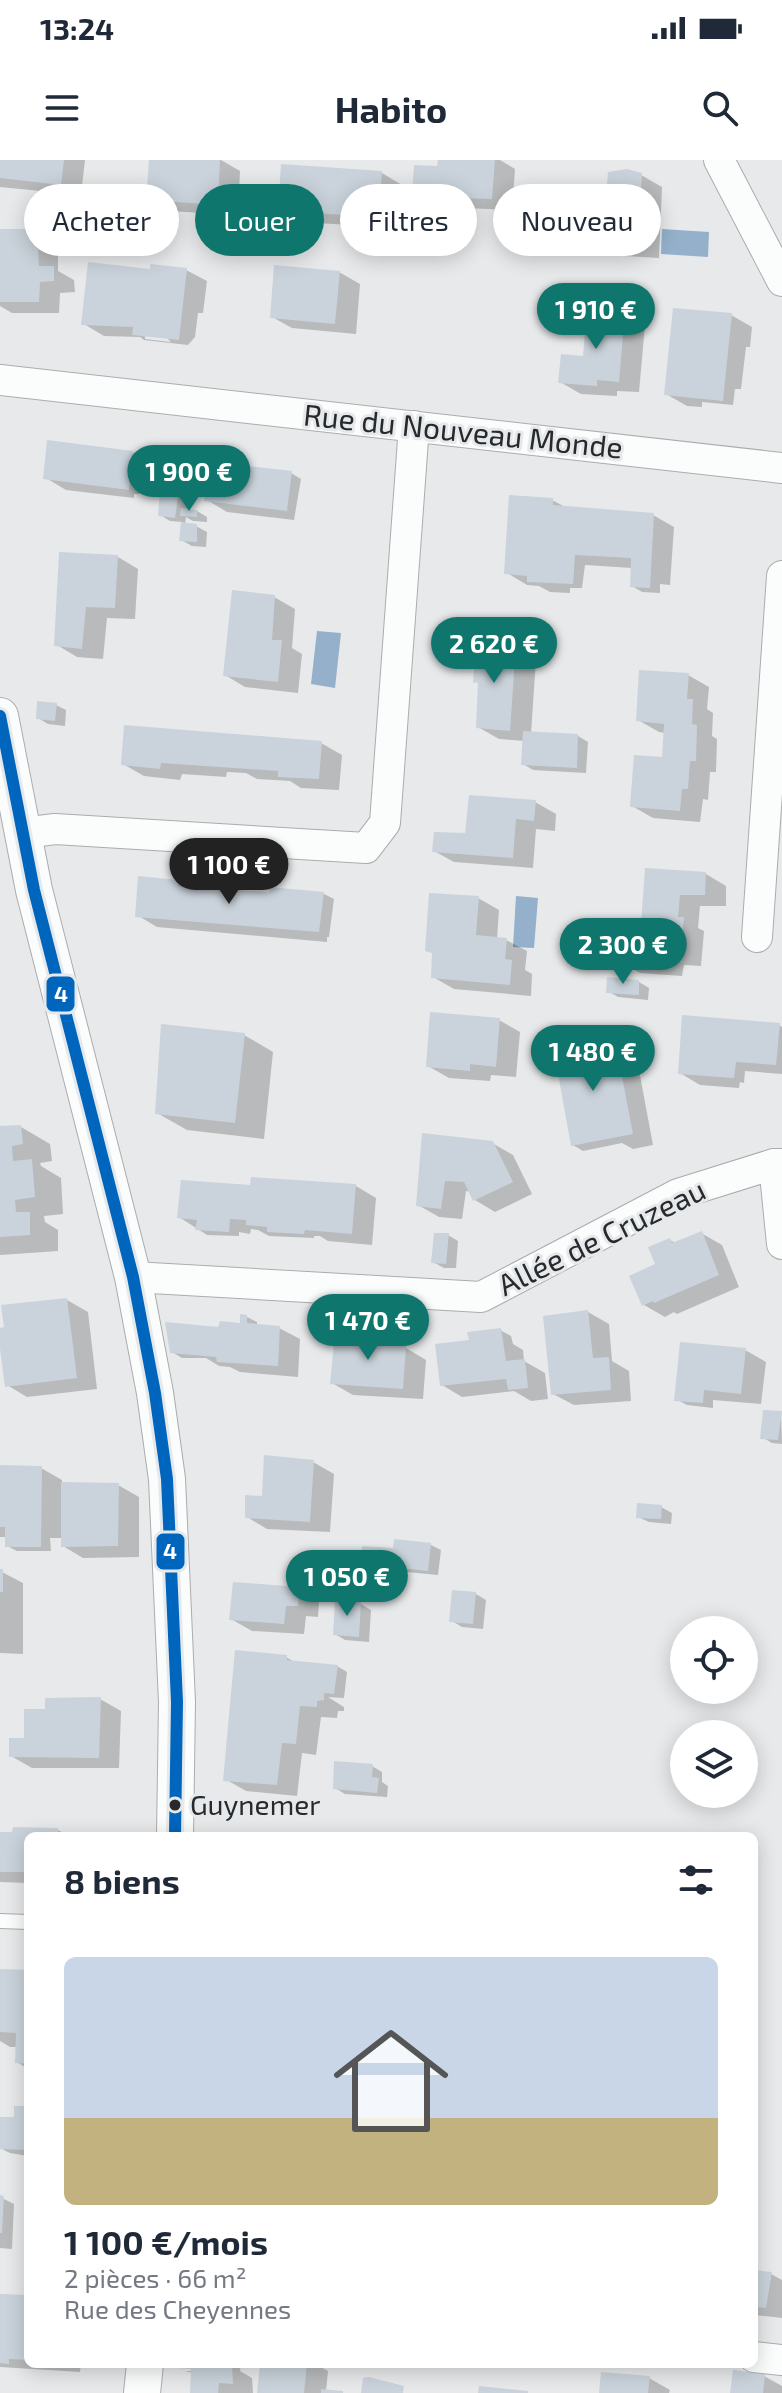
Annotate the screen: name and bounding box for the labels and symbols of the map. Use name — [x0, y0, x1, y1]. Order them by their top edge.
pin: 1 910 € — [522, 283, 670, 351]
street label: Rue du Nouveau Monde — [302, 395, 625, 465]
pin: 1 900 € — [115, 445, 263, 513]
pin: 2 620 € — [420, 617, 568, 685]
pin: 1 100 € — [155, 838, 303, 906]
pin: 2 300 € — [549, 918, 697, 986]
line badge: 4 — [45, 975, 76, 1013]
text: 4 — [54, 980, 68, 1006]
pin: 1 480 € — [519, 1025, 667, 1093]
street label: Allée de Cruzeau — [491, 1170, 711, 1302]
pin: 1 470 € — [294, 1294, 442, 1362]
line badge: 4 — [155, 1532, 186, 1571]
text: 4 — [163, 1537, 177, 1563]
pin: 1 050 € — [273, 1550, 421, 1618]
place label: Guynemer — [190, 1787, 320, 1821]
marker: Guynemer — [167, 1797, 183, 1813]

